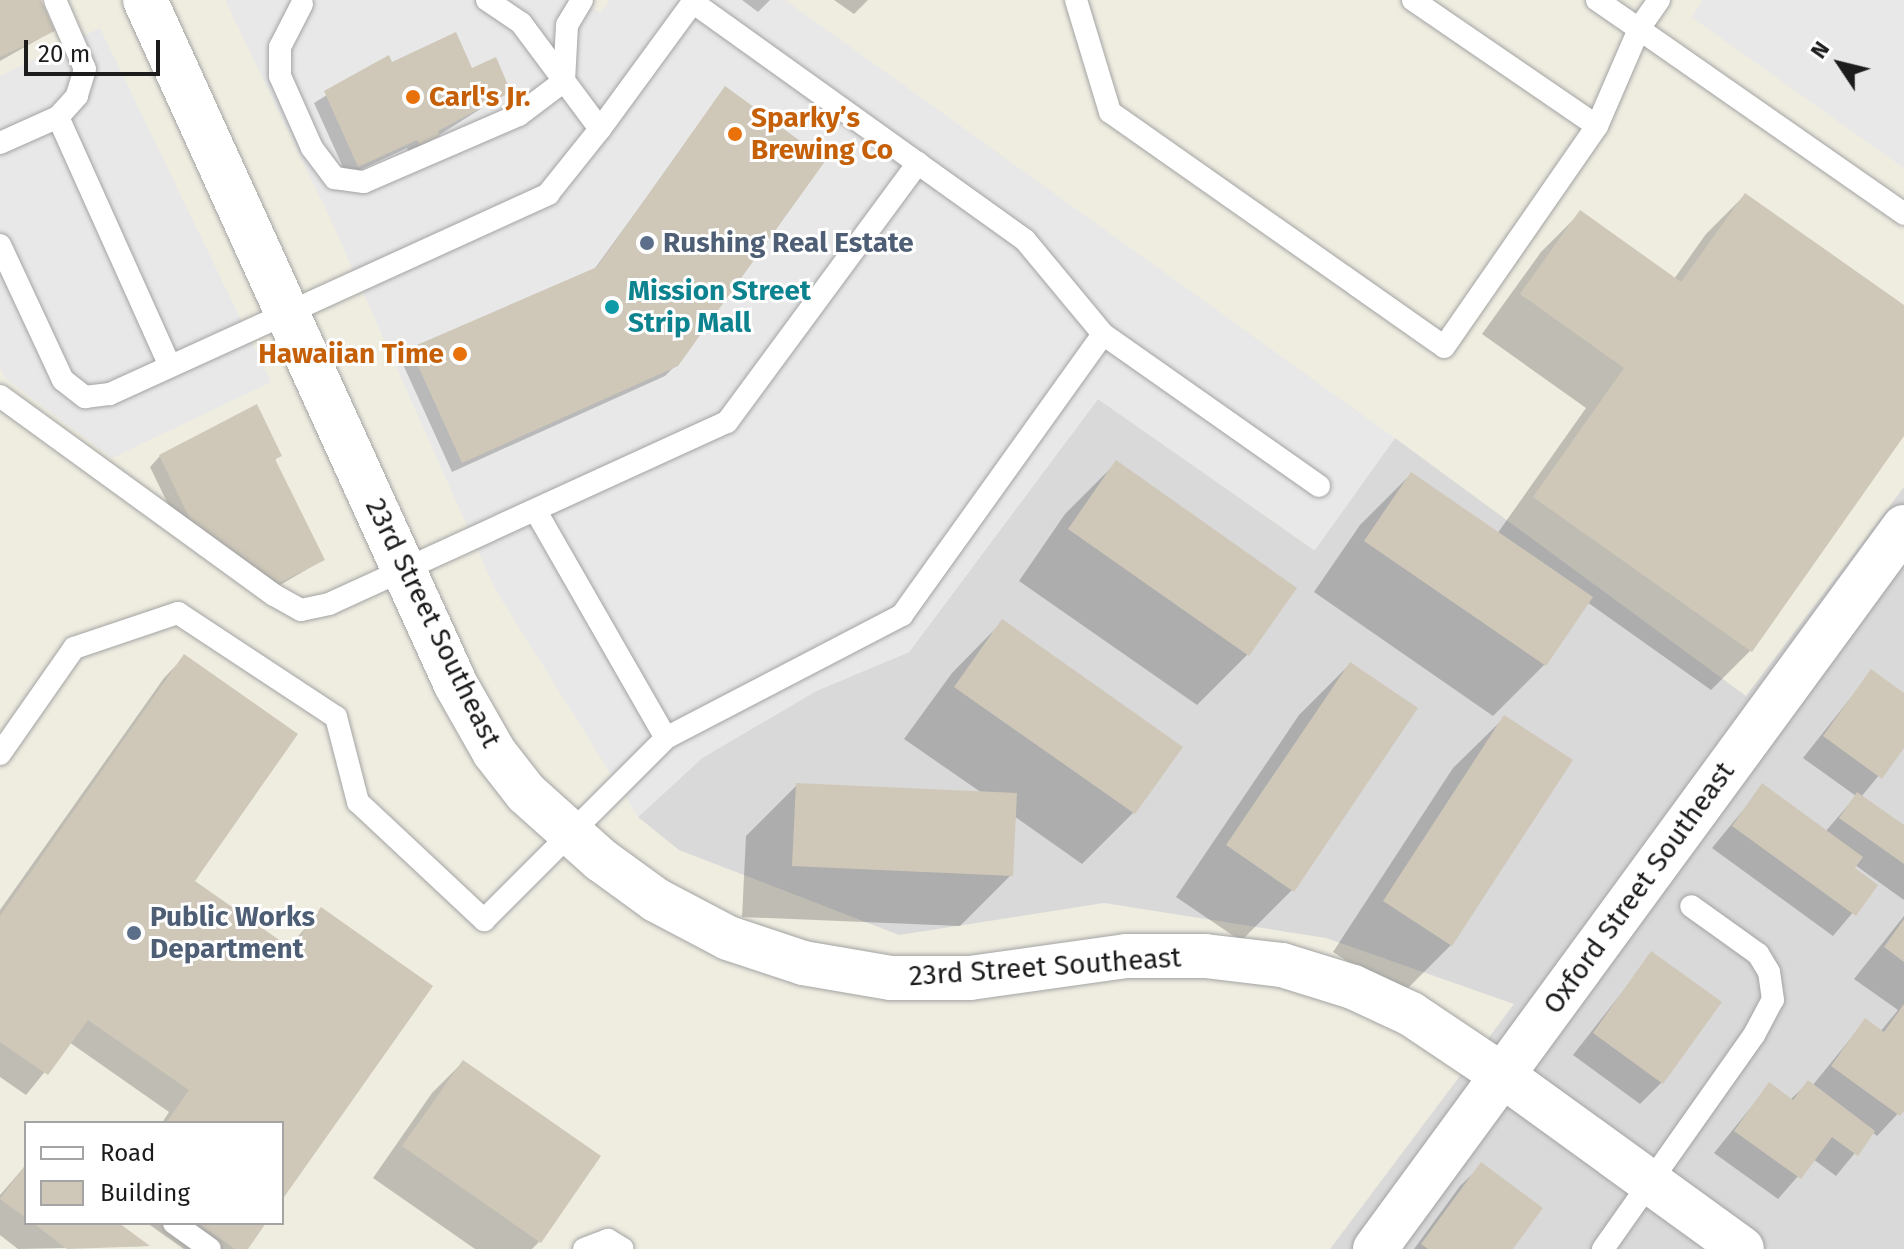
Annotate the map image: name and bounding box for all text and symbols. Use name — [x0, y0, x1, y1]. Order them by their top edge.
scale bar — [28, 24, 164, 74]
north arrow — [1800, 24, 1880, 104]
text: N — [1805, 36, 1835, 64]
text: 20 m — [38, 40, 90, 68]
place label: Carl's Jr. — [429, 80, 530, 114]
marker: Carl's Jr. — [404, 88, 422, 106]
place label: Sparky’s Brewing Co — [751, 101, 893, 167]
marker: Sparky’s Brewing Co — [726, 125, 744, 143]
place label: Rushing Real Estate — [663, 226, 914, 260]
marker: Rushing Real Estate — [638, 234, 656, 252]
place label: Mission Street Strip Mall — [628, 274, 811, 340]
marker: Mission Street Strip Mall — [603, 298, 621, 316]
place label: Hawaiian Time — [258, 337, 444, 371]
marker: Hawaiian Time — [451, 345, 469, 363]
street label: 23rd Street Southeast — [358, 493, 508, 753]
street label: Oxford Street Southeast — [1536, 755, 1742, 1021]
place label: Public Works Department — [150, 900, 315, 966]
marker: Public Works Department — [125, 924, 143, 942]
street label: 23rd Street Southeast — [908, 941, 1182, 993]
legend — [24, 1121, 284, 1225]
text: Road — [100, 1139, 155, 1167]
text: Building — [100, 1179, 190, 1207]

